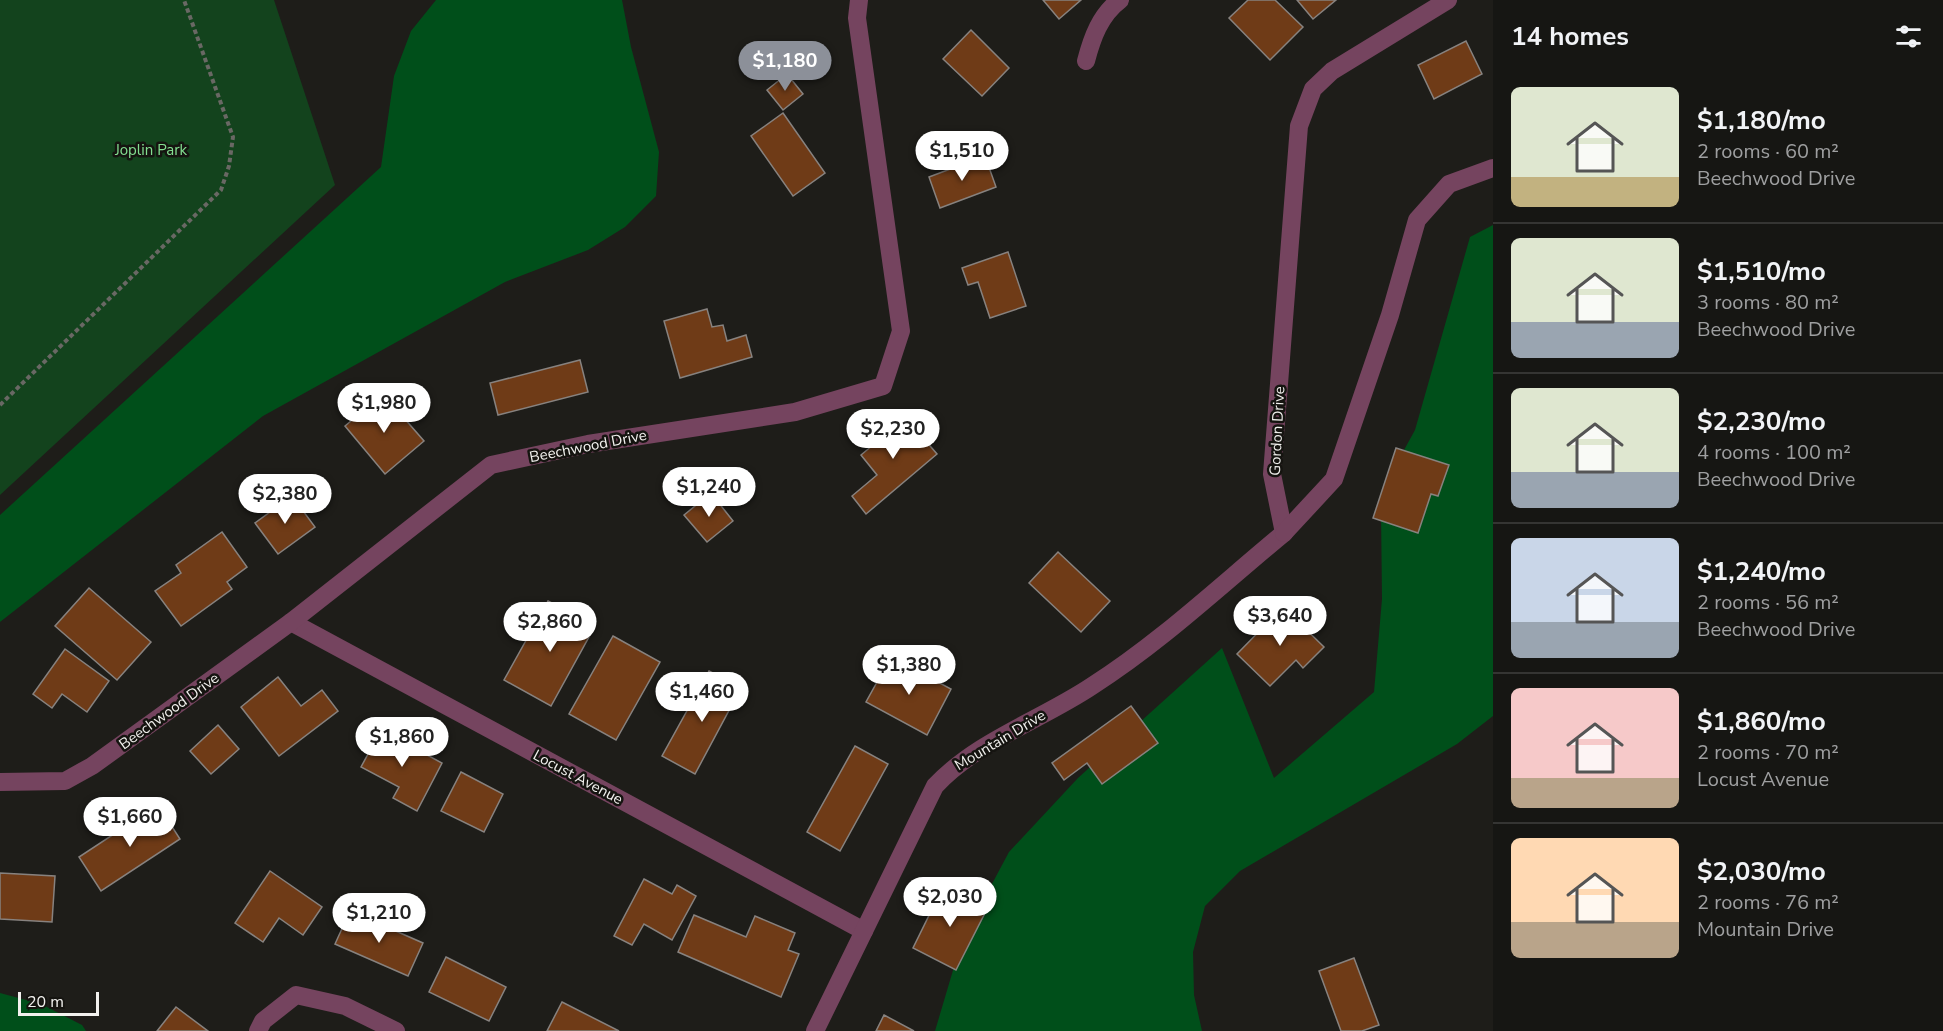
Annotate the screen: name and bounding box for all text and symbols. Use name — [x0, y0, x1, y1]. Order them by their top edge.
text: 14 homes — [1511, 19, 1629, 54]
icon: filters — [1892, 20, 1925, 53]
pin: $1,180 — [736, 41, 834, 92]
text: $1,180 — [753, 47, 817, 74]
text: $1,180/mo — [1697, 103, 1826, 138]
icon: home — [1559, 111, 1631, 183]
pin: $1,510 — [913, 131, 1011, 182]
text: $1,510 — [930, 137, 994, 164]
text: 2 rooms · 60 m² — [1697, 138, 1839, 165]
park label: Joplin Park — [114, 140, 188, 160]
text: Beechwood Drive — [1697, 165, 1855, 192]
text: $1,510/mo — [1697, 254, 1826, 289]
icon: home — [1559, 262, 1631, 334]
text: 3 rooms · 80 m² — [1697, 289, 1839, 316]
text: Beechwood Drive — [1697, 316, 1855, 343]
pin: $1,980 — [335, 383, 433, 434]
street label: Gordon Drive — [1265, 386, 1289, 476]
text: $1,980 — [352, 389, 416, 416]
text: $2,230/mo — [1697, 404, 1826, 439]
pin: $2,230 — [844, 409, 942, 460]
icon: home — [1559, 412, 1631, 484]
text: $2,230 — [861, 415, 925, 442]
street label: Beechwood Drive — [528, 425, 648, 467]
text: 4 rooms · 100 m² — [1697, 439, 1851, 466]
text: Beechwood Drive — [1697, 466, 1855, 493]
pin: $1,240 — [660, 467, 758, 518]
text: $1,240 — [677, 473, 741, 500]
pin: $2,380 — [236, 474, 334, 525]
text: $2,380 — [253, 480, 317, 507]
text: $1,240/mo — [1697, 554, 1826, 589]
icon: home — [1559, 562, 1631, 634]
text: 2 rooms · 56 m² — [1697, 589, 1839, 616]
pin: $3,640 — [1231, 596, 1329, 647]
pin: $2,860 — [501, 602, 599, 653]
text: $3,640 — [1248, 602, 1312, 629]
text: $2,860 — [518, 608, 582, 635]
text: Beechwood Drive — [1697, 616, 1855, 643]
pin: $1,380 — [860, 645, 958, 696]
text: $1,380 — [877, 651, 941, 678]
street label: Beechwood Drive — [115, 668, 223, 754]
pin: $1,460 — [653, 672, 751, 723]
text: $1,460 — [670, 678, 734, 705]
text: $1,860/mo — [1697, 704, 1826, 739]
street label: Mountain Drive — [951, 705, 1049, 775]
icon: home — [1559, 712, 1631, 784]
pin: $1,860 — [353, 717, 451, 768]
text: $1,860 — [370, 723, 434, 750]
text: 2 rooms · 70 m² — [1697, 739, 1839, 766]
street label: Locust Avenue — [530, 745, 626, 809]
text: Locust Avenue — [1697, 766, 1829, 793]
pin: $1,660 — [81, 797, 179, 848]
text: $1,660 — [98, 803, 162, 830]
text: $2,030/mo — [1697, 854, 1826, 889]
icon: home — [1559, 862, 1631, 934]
pin: $2,030 — [901, 877, 999, 928]
text: $2,030 — [918, 883, 982, 910]
text: 2 rooms · 76 m² — [1697, 889, 1839, 916]
pin: $1,210 — [330, 893, 428, 944]
text: $1,210 — [347, 899, 411, 926]
text: Mountain Drive — [1697, 916, 1834, 943]
scale bar — [18, 989, 99, 1016]
text: 20 m — [27, 991, 64, 1013]

